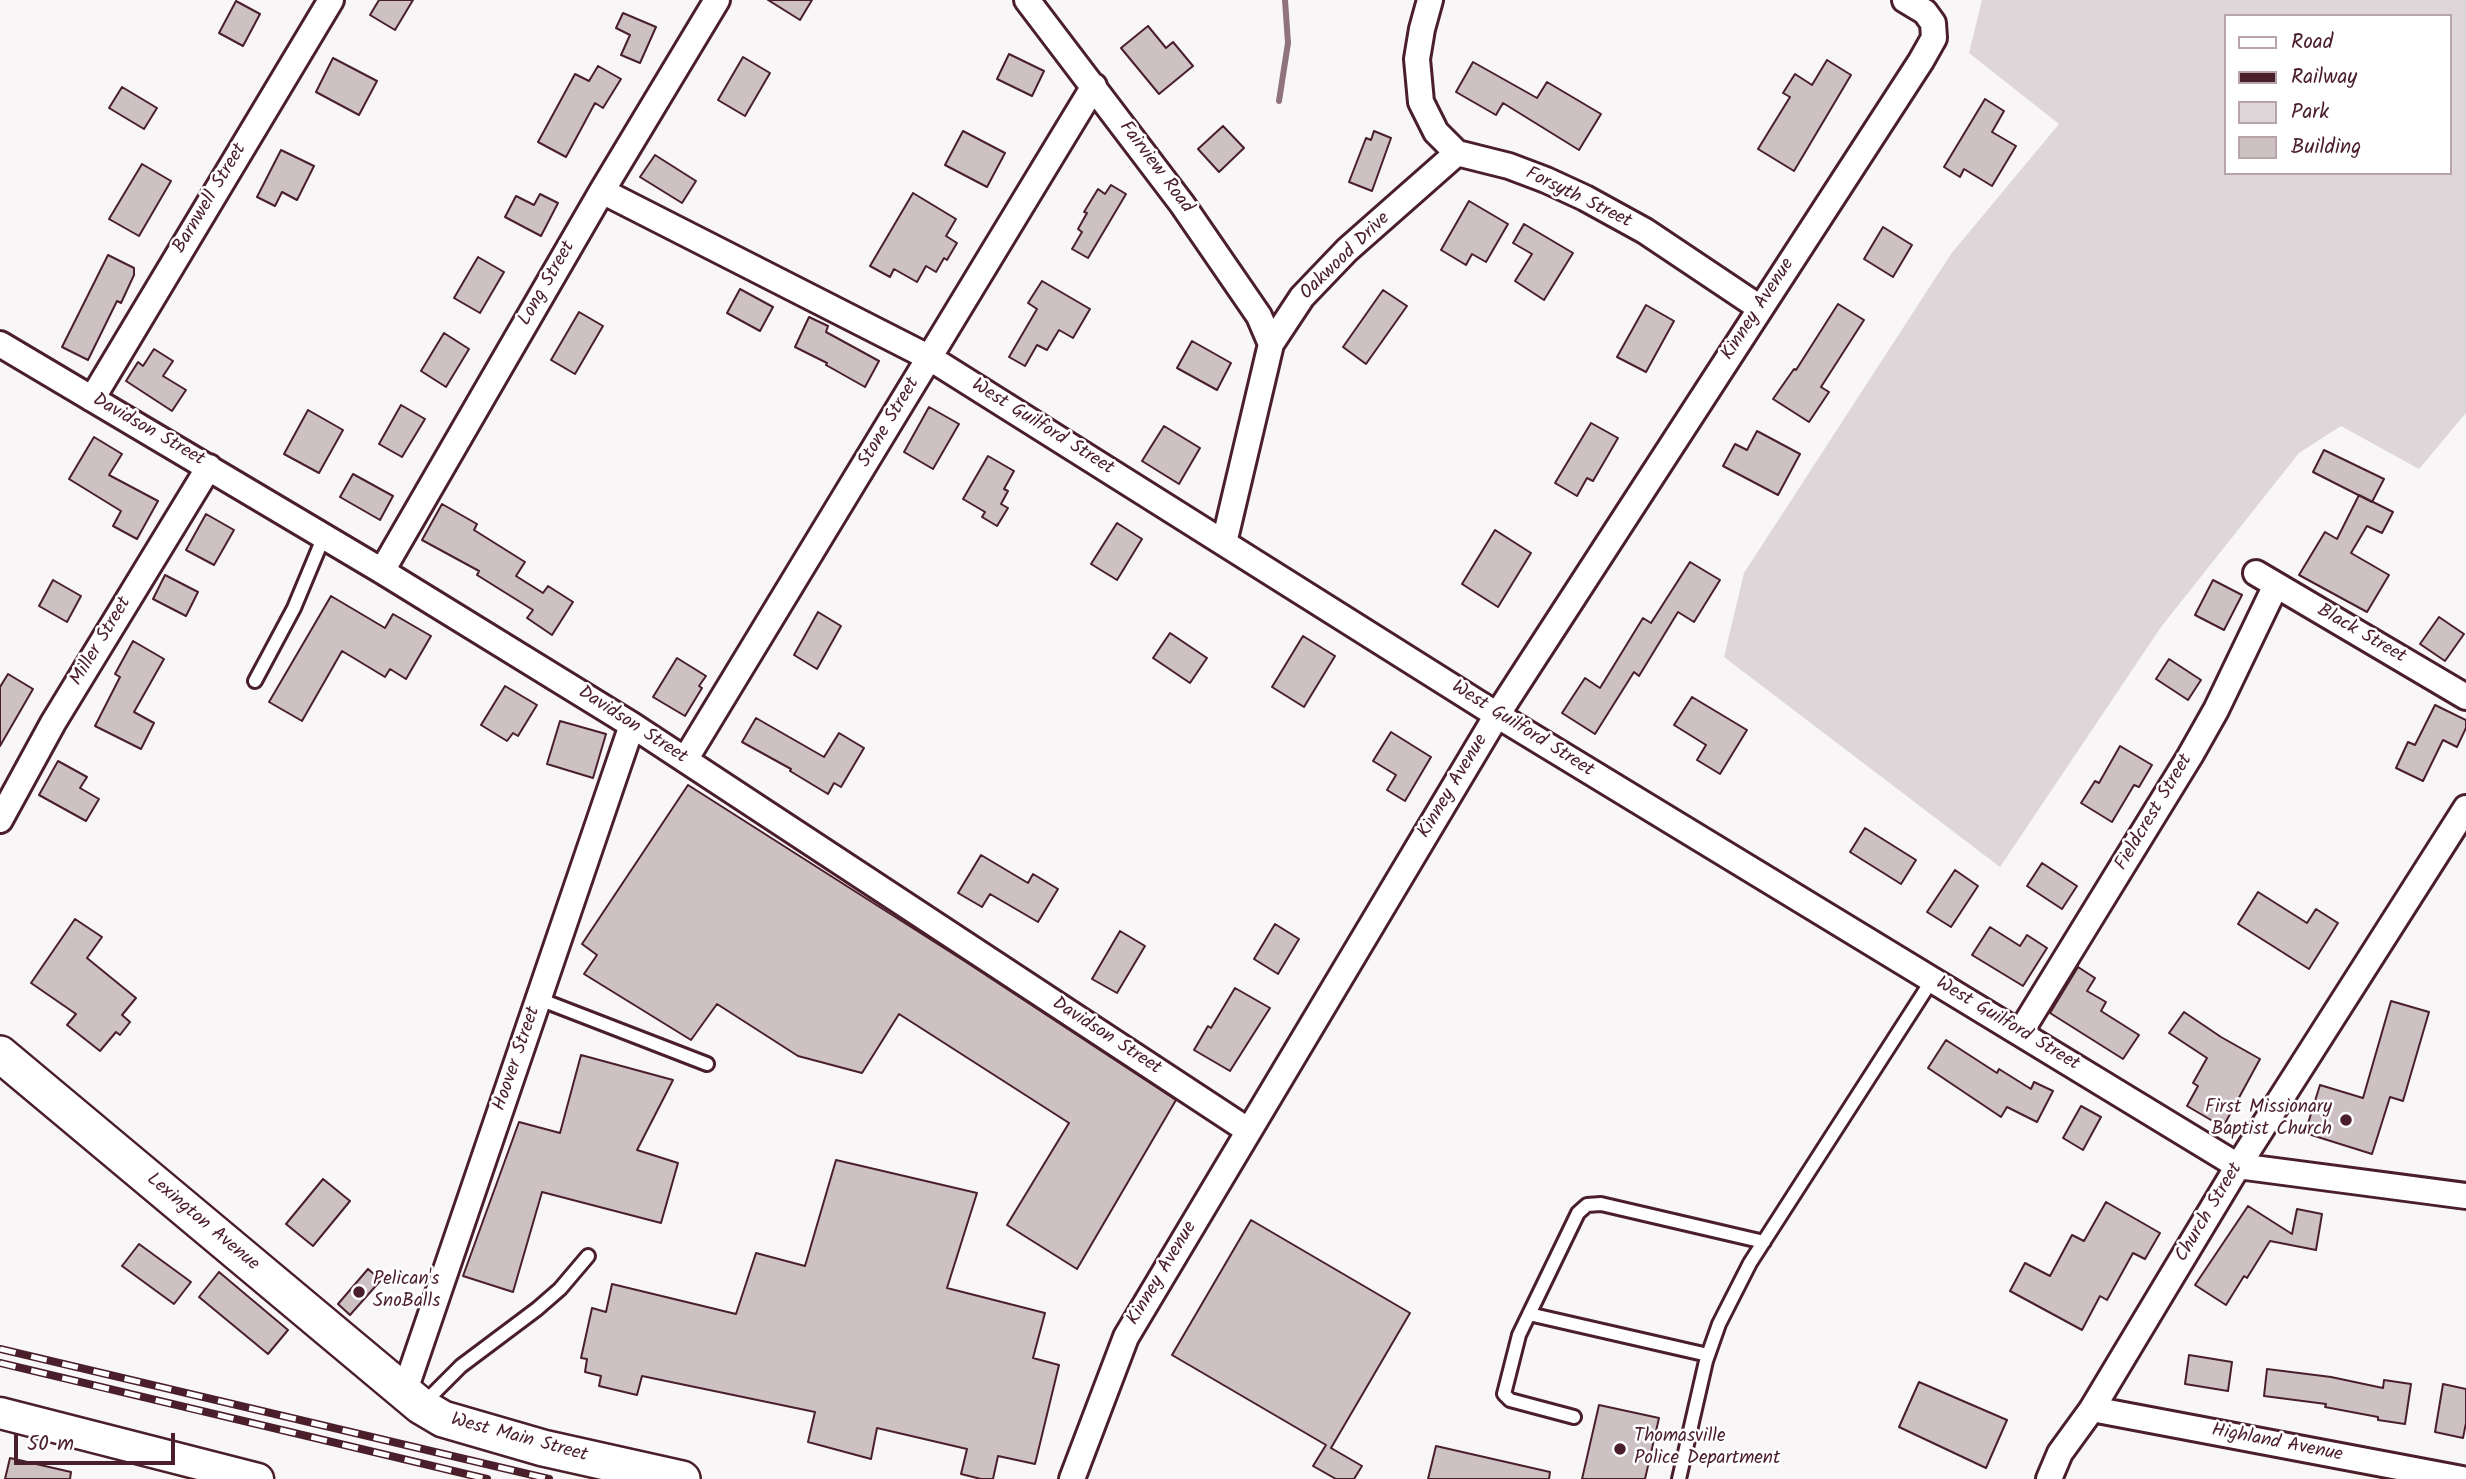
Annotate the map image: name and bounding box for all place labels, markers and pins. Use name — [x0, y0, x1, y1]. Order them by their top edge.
place label: First Missionary Baptist Church — [2205, 1098, 2332, 1142]
marker: First Missionary Baptist Church — [2338, 1112, 2354, 1128]
place label: Pelican's SnoBalls — [373, 1270, 440, 1314]
marker: Pelican's SnoBalls — [351, 1284, 367, 1300]
place label: Thomasville Police Department — [1634, 1427, 1780, 1471]
marker: Thomasville Police Department — [1612, 1441, 1628, 1457]

